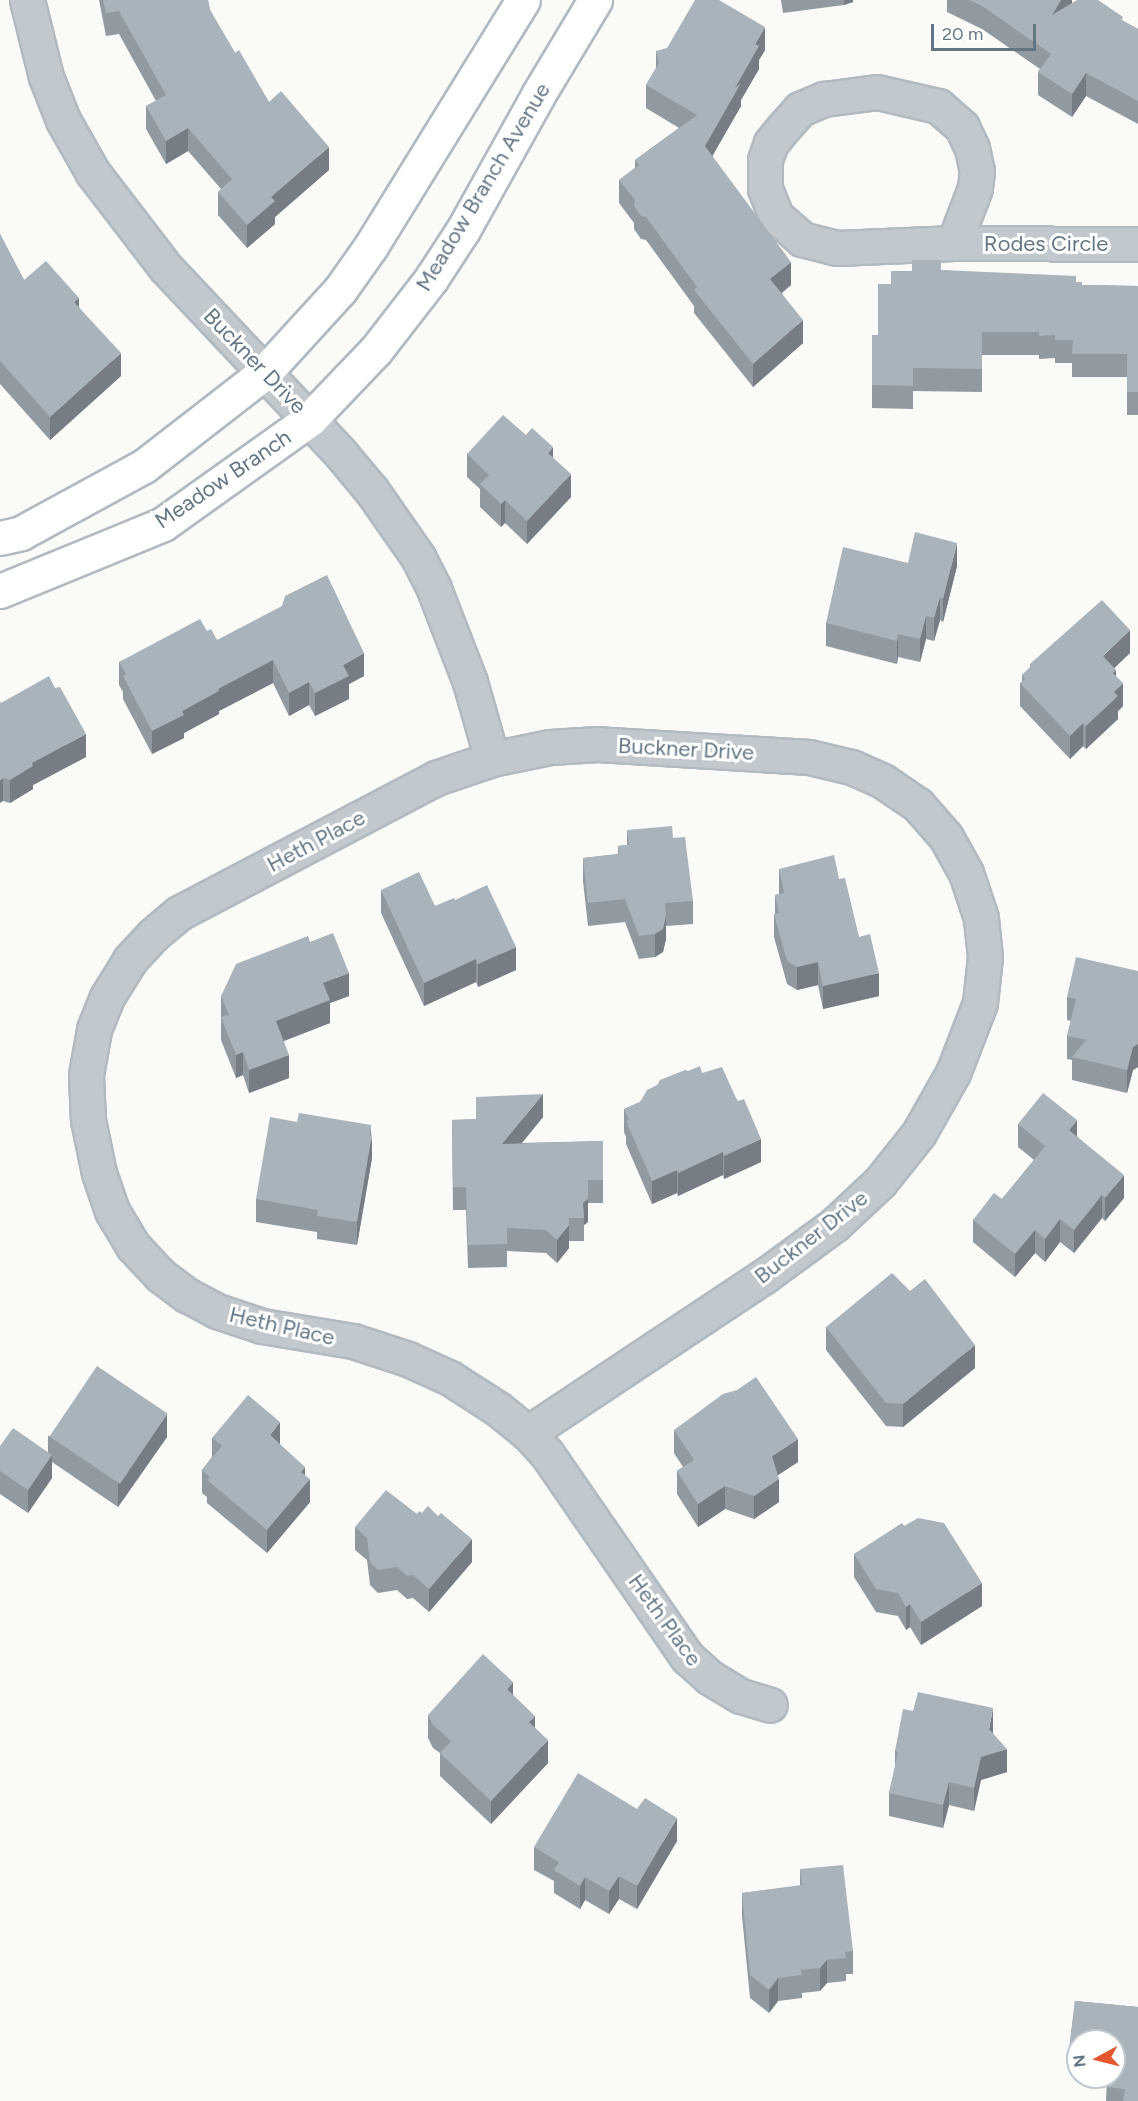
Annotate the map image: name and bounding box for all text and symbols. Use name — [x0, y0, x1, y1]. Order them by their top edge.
scale bar — [934, 12, 1039, 50]
text: 20 m — [942, 23, 983, 45]
street label: Meadow Branch Avenue — [410, 78, 556, 296]
street label: Rodes Circle — [984, 231, 1108, 257]
street label: Buckner Drive — [198, 303, 312, 419]
street label: Meadow Branch — [150, 424, 296, 534]
street label: Buckner Drive — [617, 732, 755, 766]
street label: Heth Place — [262, 804, 370, 878]
street label: Buckner Drive — [749, 1185, 873, 1289]
street label: Heth Place — [227, 1301, 337, 1351]
street label: Heth Place — [623, 1569, 707, 1671]
north arrow — [1066, 2029, 1126, 2089]
text: N — [1069, 2054, 1090, 2068]

